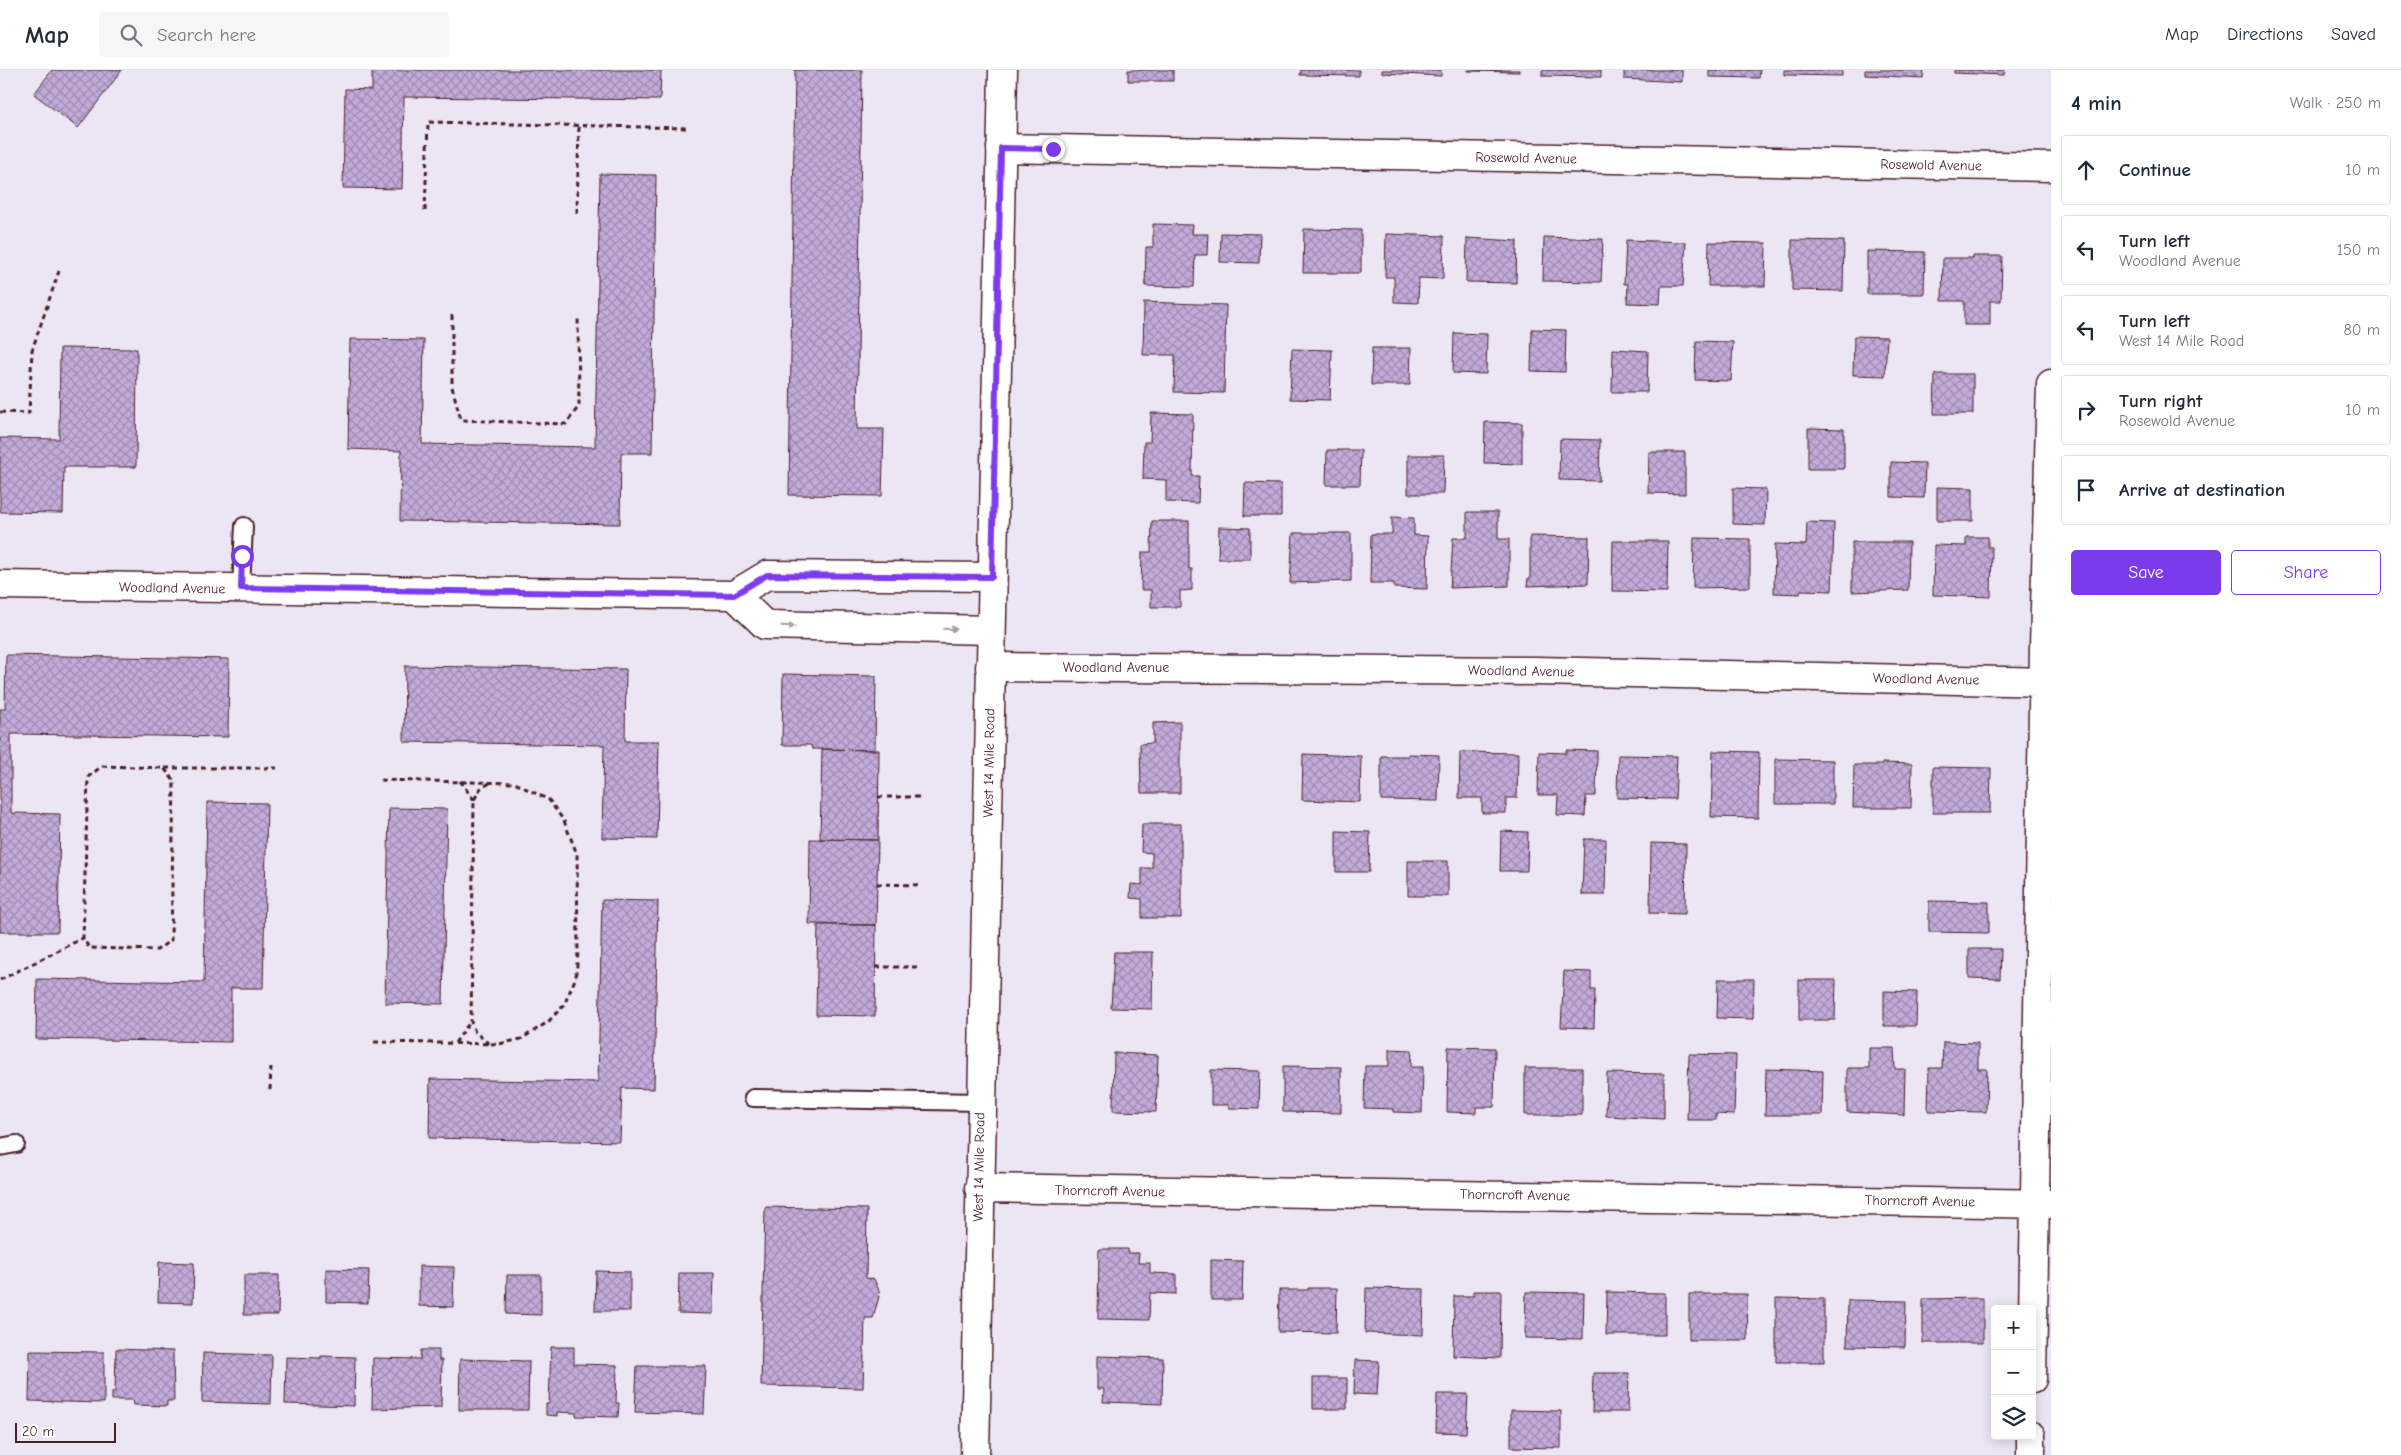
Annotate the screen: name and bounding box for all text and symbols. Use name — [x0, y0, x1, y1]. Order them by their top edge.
search box — [99, 12, 449, 57]
text: Map — [25, 21, 69, 49]
icon: search — [117, 21, 145, 49]
text: Search here — [157, 24, 256, 46]
text: Map — [2165, 24, 2199, 45]
text: Directions — [2227, 24, 2303, 45]
text: Saved — [2331, 24, 2376, 45]
text: 4 min — [2071, 91, 2122, 115]
text: Walk · 250 m — [2290, 94, 2381, 112]
route end — [1042, 138, 1065, 161]
street label: Rosewold Avenue — [1475, 149, 1577, 167]
street label: Rosewold Avenue — [1880, 156, 1982, 174]
icon: ahead — [2072, 156, 2100, 184]
text: Continue — [2119, 159, 2191, 181]
text: 10 m — [2345, 161, 2380, 179]
text: Turn left — [2119, 230, 2190, 252]
icon: left — [2072, 236, 2100, 264]
text: 150 m — [2337, 241, 2380, 259]
text: Woodland Avenue — [2119, 252, 2241, 270]
text: Turn left — [2119, 310, 2190, 332]
icon: left — [2072, 316, 2100, 344]
text: 80 m — [2343, 321, 2380, 339]
text: West 14 Mile Road — [2119, 332, 2244, 350]
text: Turn right — [2119, 390, 2203, 412]
icon: right — [2072, 396, 2100, 424]
text: 10 m — [2345, 401, 2380, 419]
text: Rosewold Avenue — [2119, 412, 2235, 430]
icon: arrive — [2072, 476, 2100, 504]
text: Arrive at destination — [2119, 479, 2285, 501]
route start — [231, 545, 254, 568]
button: Save — [2071, 550, 2221, 595]
button: Share — [2231, 550, 2381, 595]
street label: Woodland Avenue — [119, 579, 225, 597]
one-way arrow — [780, 622, 796, 630]
one-way arrow — [943, 625, 959, 633]
street label: Woodland Avenue — [1063, 659, 1169, 676]
street label: Woodland Avenue — [1468, 662, 1574, 680]
street label: Woodland Avenue — [1873, 670, 1979, 688]
street label: West 14 Mile Road — [980, 708, 998, 818]
street label: West 14 Mile Road — [970, 1112, 988, 1222]
street label: Thorncroft Avenue — [1055, 1182, 1165, 1200]
street label: Thorncroft Avenue — [1460, 1186, 1570, 1204]
street label: Thorncroft Avenue — [1865, 1192, 1975, 1210]
map controls — [1991, 1305, 2036, 1440]
button: + — [1991, 1305, 2036, 1350]
button: − — [1991, 1350, 2036, 1395]
button: layers — [1991, 1395, 2036, 1440]
scale bar — [15, 1420, 116, 1443]
text: 20 m — [22, 1423, 54, 1440]

